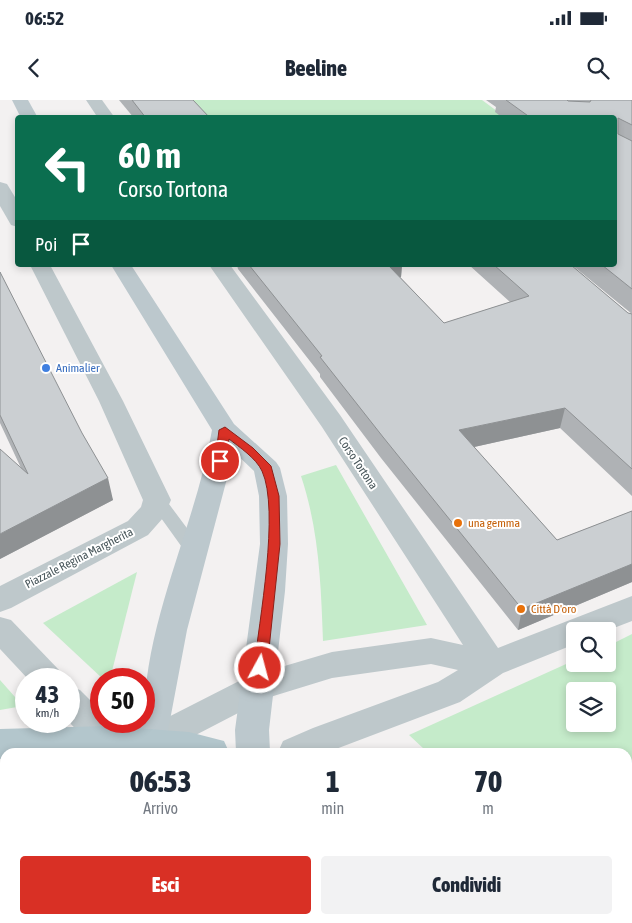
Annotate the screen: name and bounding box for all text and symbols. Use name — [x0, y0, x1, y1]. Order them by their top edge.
text: 06:52 — [25, 7, 64, 29]
icon: back — [20, 54, 48, 82]
icon: search — [584, 54, 612, 82]
text: Beeline — [285, 55, 347, 81]
icon: left — [35, 135, 100, 200]
text: 60 m — [118, 135, 181, 175]
text: Corso Tortona — [118, 176, 228, 202]
icon: arrive — [67, 230, 95, 258]
text: Poi — [35, 233, 57, 255]
place label: Animalier — [56, 361, 100, 375]
marker: Animalier — [40, 362, 52, 374]
street label: Corso Tortona — [335, 434, 381, 492]
pin — [199, 440, 241, 482]
icon: arrive — [206, 447, 234, 475]
place label: una gemma — [468, 516, 520, 530]
marker: una gemma — [452, 517, 464, 529]
street label: Piazzale Regina Margherita — [23, 525, 135, 591]
place label: Città D'oro — [531, 602, 577, 616]
marker: Città D'oro — [515, 603, 527, 615]
map controls — [566, 622, 616, 732]
button: search — [566, 622, 616, 672]
position arrow — [233, 641, 285, 693]
speed limit sign: 50 — [90, 668, 155, 733]
text: 43 — [36, 680, 59, 708]
button: layers — [566, 682, 616, 732]
text: km/h — [36, 706, 59, 720]
text: 06:53 — [130, 764, 192, 798]
text: 1 — [326, 764, 340, 798]
text: 70 — [474, 764, 502, 798]
text: Arrivo — [143, 799, 178, 817]
text: min — [321, 799, 344, 817]
text: m — [482, 799, 494, 817]
button: Esci — [20, 856, 311, 914]
button: Condividi — [321, 856, 612, 914]

